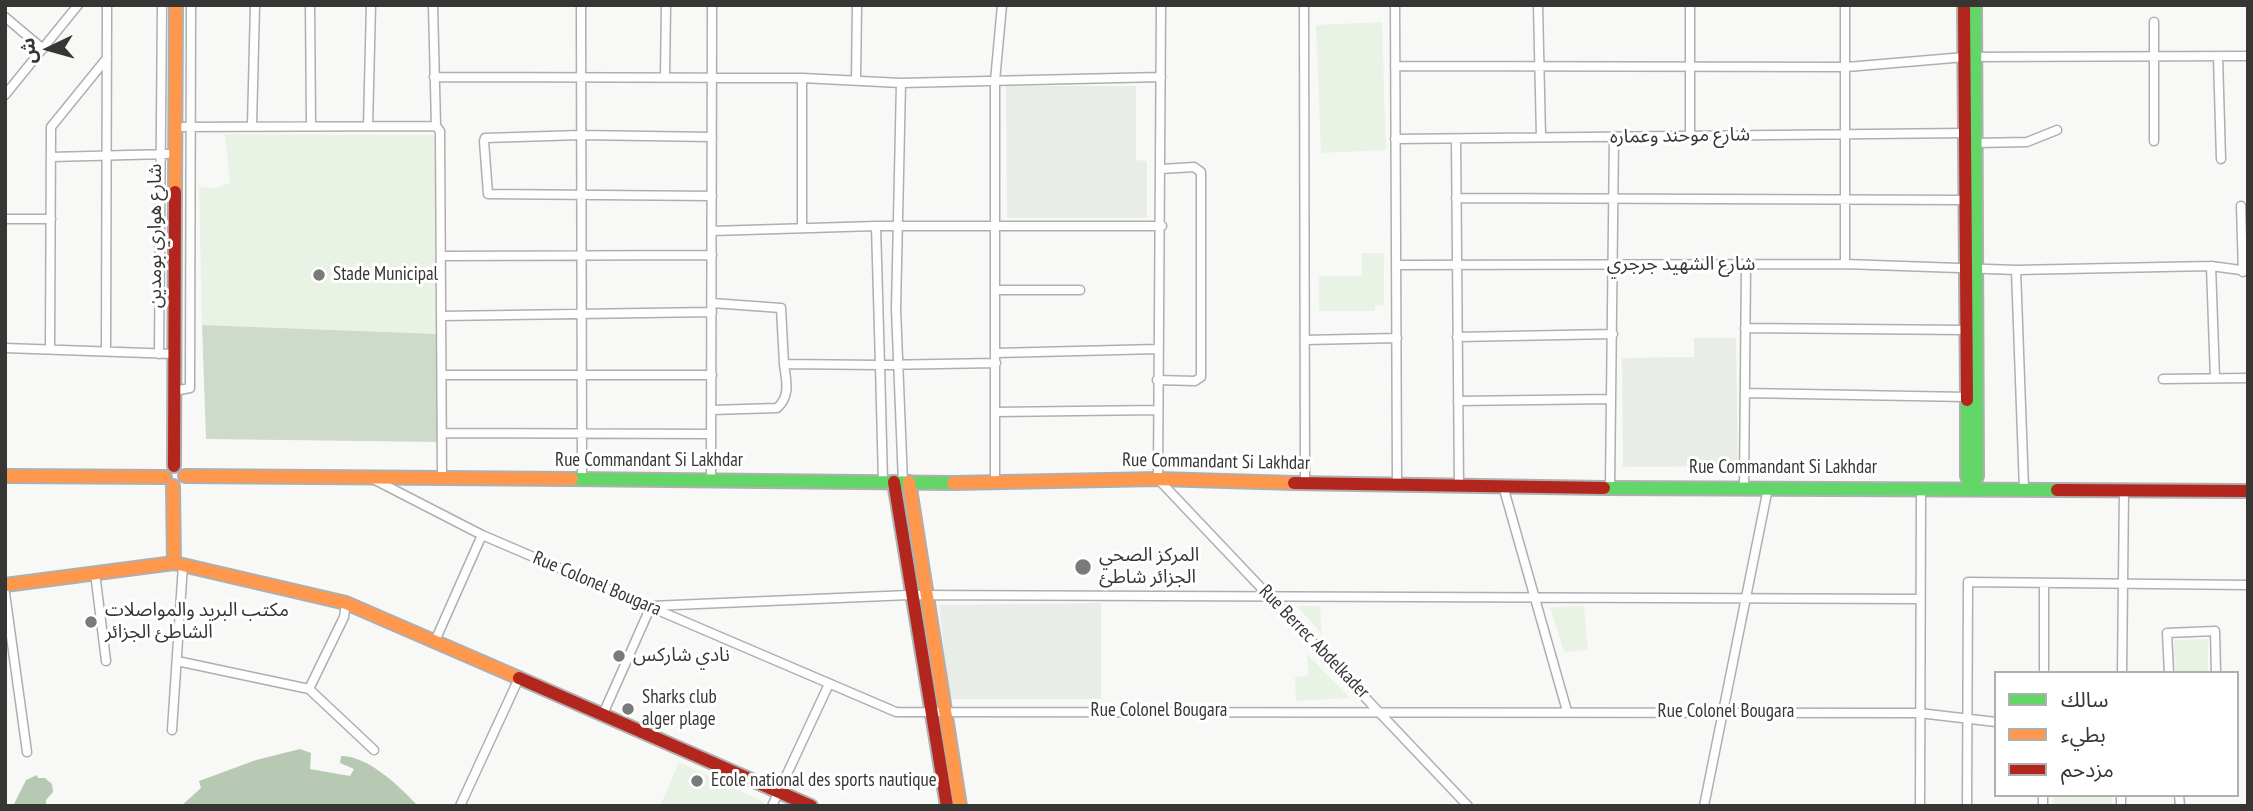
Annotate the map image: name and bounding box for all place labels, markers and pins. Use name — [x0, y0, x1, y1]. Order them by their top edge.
place label: Stade Municipal — [333, 264, 438, 286]
marker: Stade Municipal — [311, 267, 327, 283]
place label: المركز الصحي الجزائر شاطئ — [1099, 545, 1199, 589]
marker: المركز الصحي الجزائر شاطئ — [1073, 557, 1093, 577]
place label: مكتب البريد والمواصلات الشاطئ الجزائر — [105, 600, 289, 644]
marker: مكتب البريد والمواصلات الشاطئ الجزائر — [83, 614, 99, 630]
place label: نادي شاركس — [633, 645, 730, 667]
marker: نادي شاركس — [611, 648, 627, 664]
place label: Sharks club alger plage — [642, 687, 717, 731]
marker: Sharks club alger plage — [620, 701, 636, 717]
place label: Ecole national des sports nautique — [711, 770, 937, 792]
marker: Ecole national des sports nautique — [689, 773, 705, 789]

